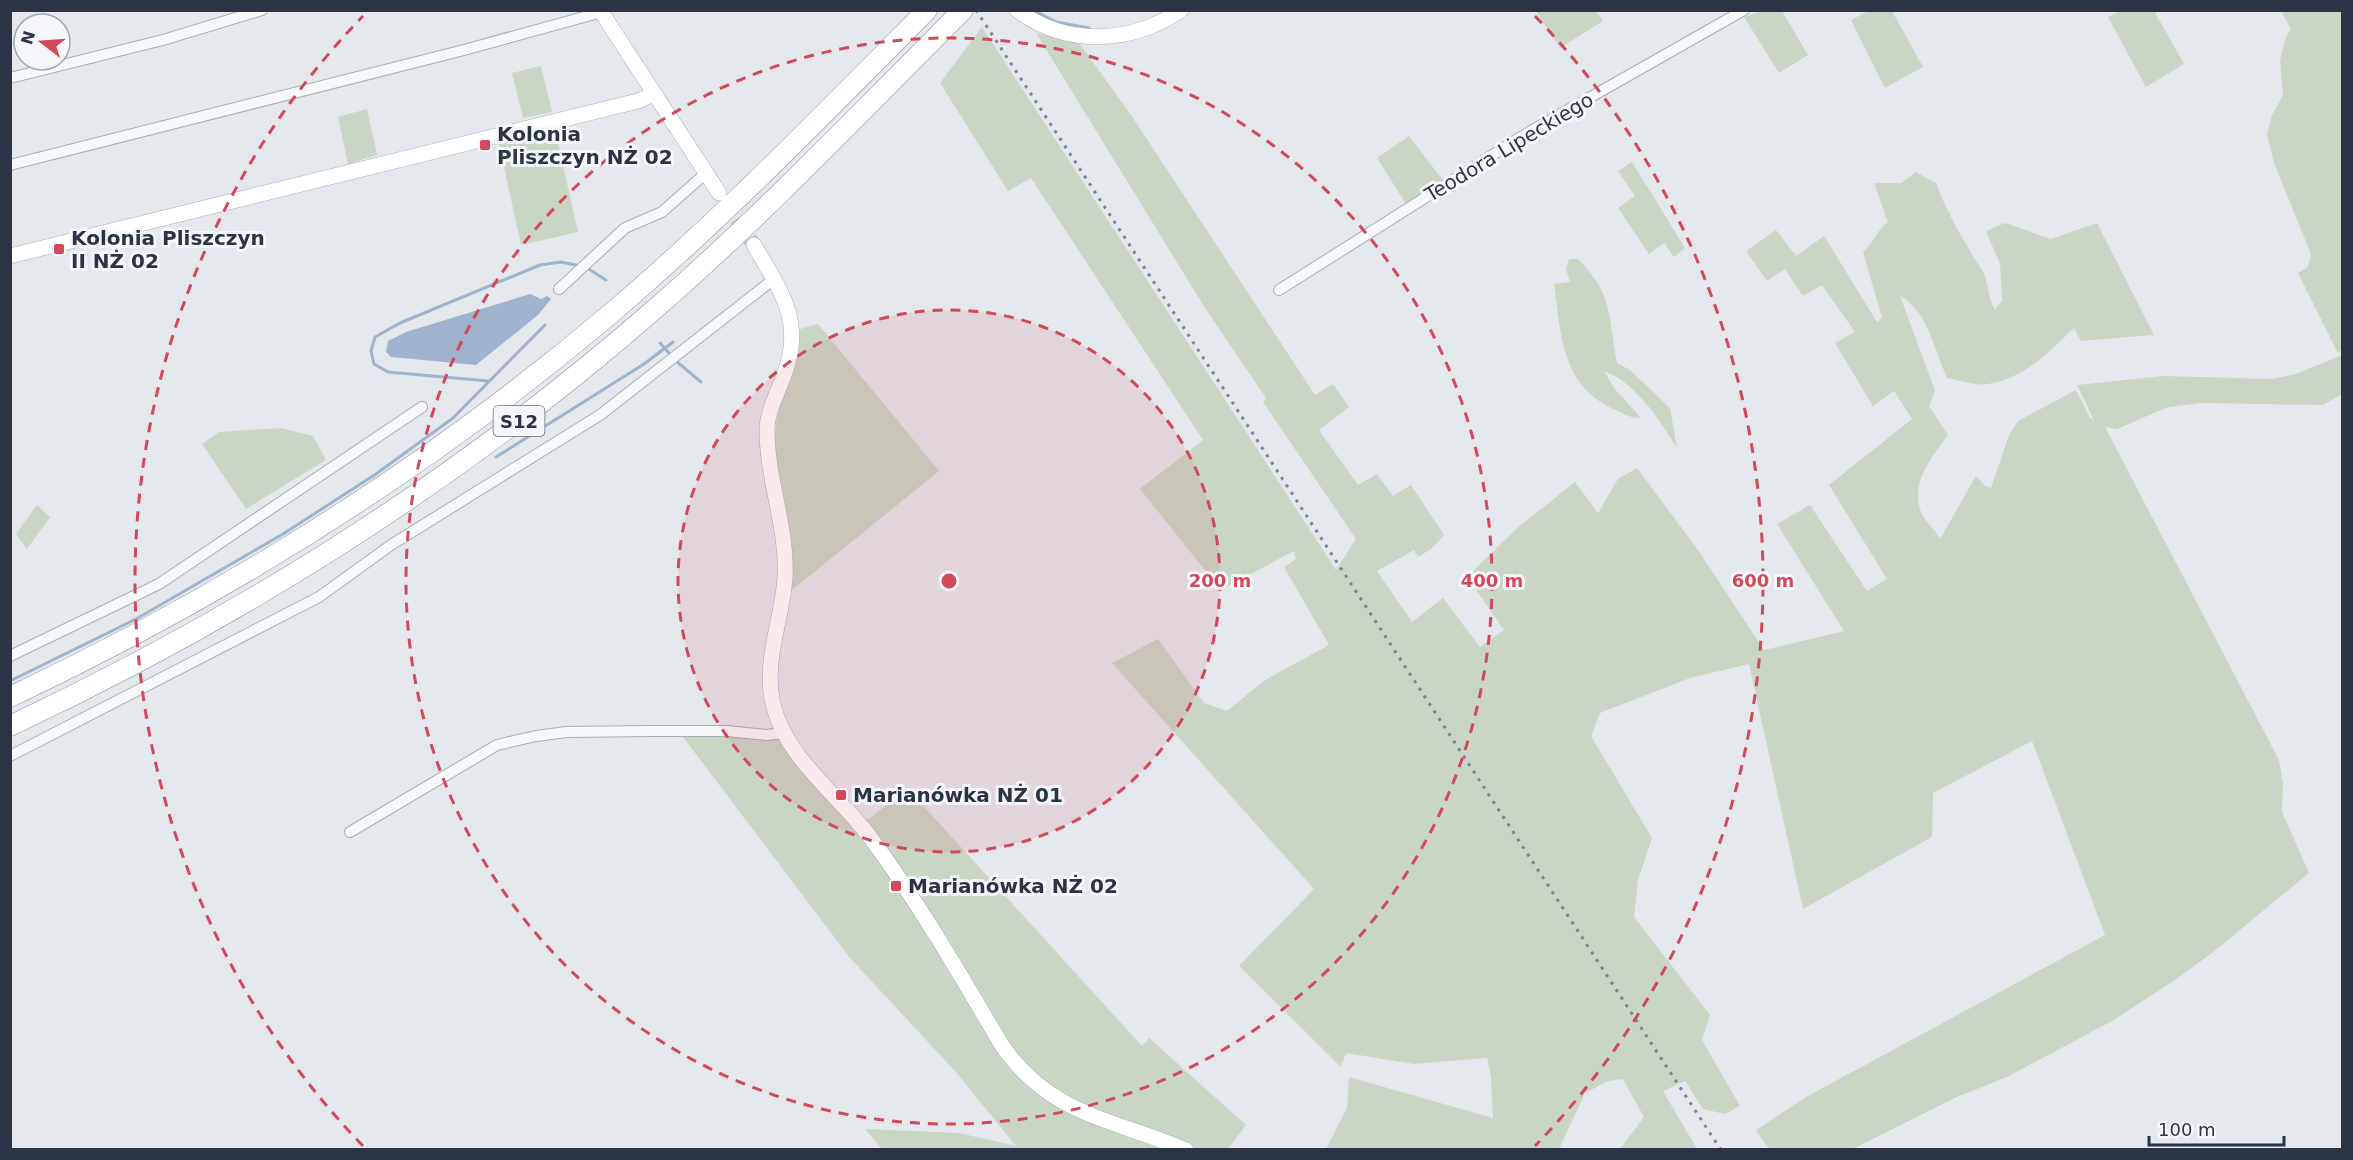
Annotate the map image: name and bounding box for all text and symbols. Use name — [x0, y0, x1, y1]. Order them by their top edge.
north arrow — [12, 12, 72, 72]
text: N — [17, 29, 39, 47]
street label: Teodora Lipeckiego — [1420, 87, 1598, 207]
place label: Kolonia Pliszczyn NŻ 02 — [497, 122, 673, 169]
marker: Kolonia Pliszczyn NŻ 02 — [478, 138, 492, 152]
place label: Kolonia Pliszczyn II NŻ 02 — [71, 226, 265, 273]
marker: Kolonia Pliszczyn II NŻ 02 — [52, 242, 66, 256]
road number: S12 — [494, 406, 544, 436]
text: 200 m — [1189, 570, 1251, 591]
text: 400 m — [1461, 570, 1523, 591]
text: 600 m — [1732, 570, 1794, 591]
centre of rings — [939, 571, 959, 591]
place label: Marianówka NŻ 01 — [853, 783, 1063, 807]
marker: Marianówka NŻ 01 — [834, 788, 848, 802]
place label: Marianówka NŻ 02 — [908, 874, 1118, 898]
marker: Marianówka NŻ 02 — [889, 879, 903, 893]
scale bar — [2149, 1109, 2284, 1147]
text: 100 m — [2158, 1119, 2216, 1140]

